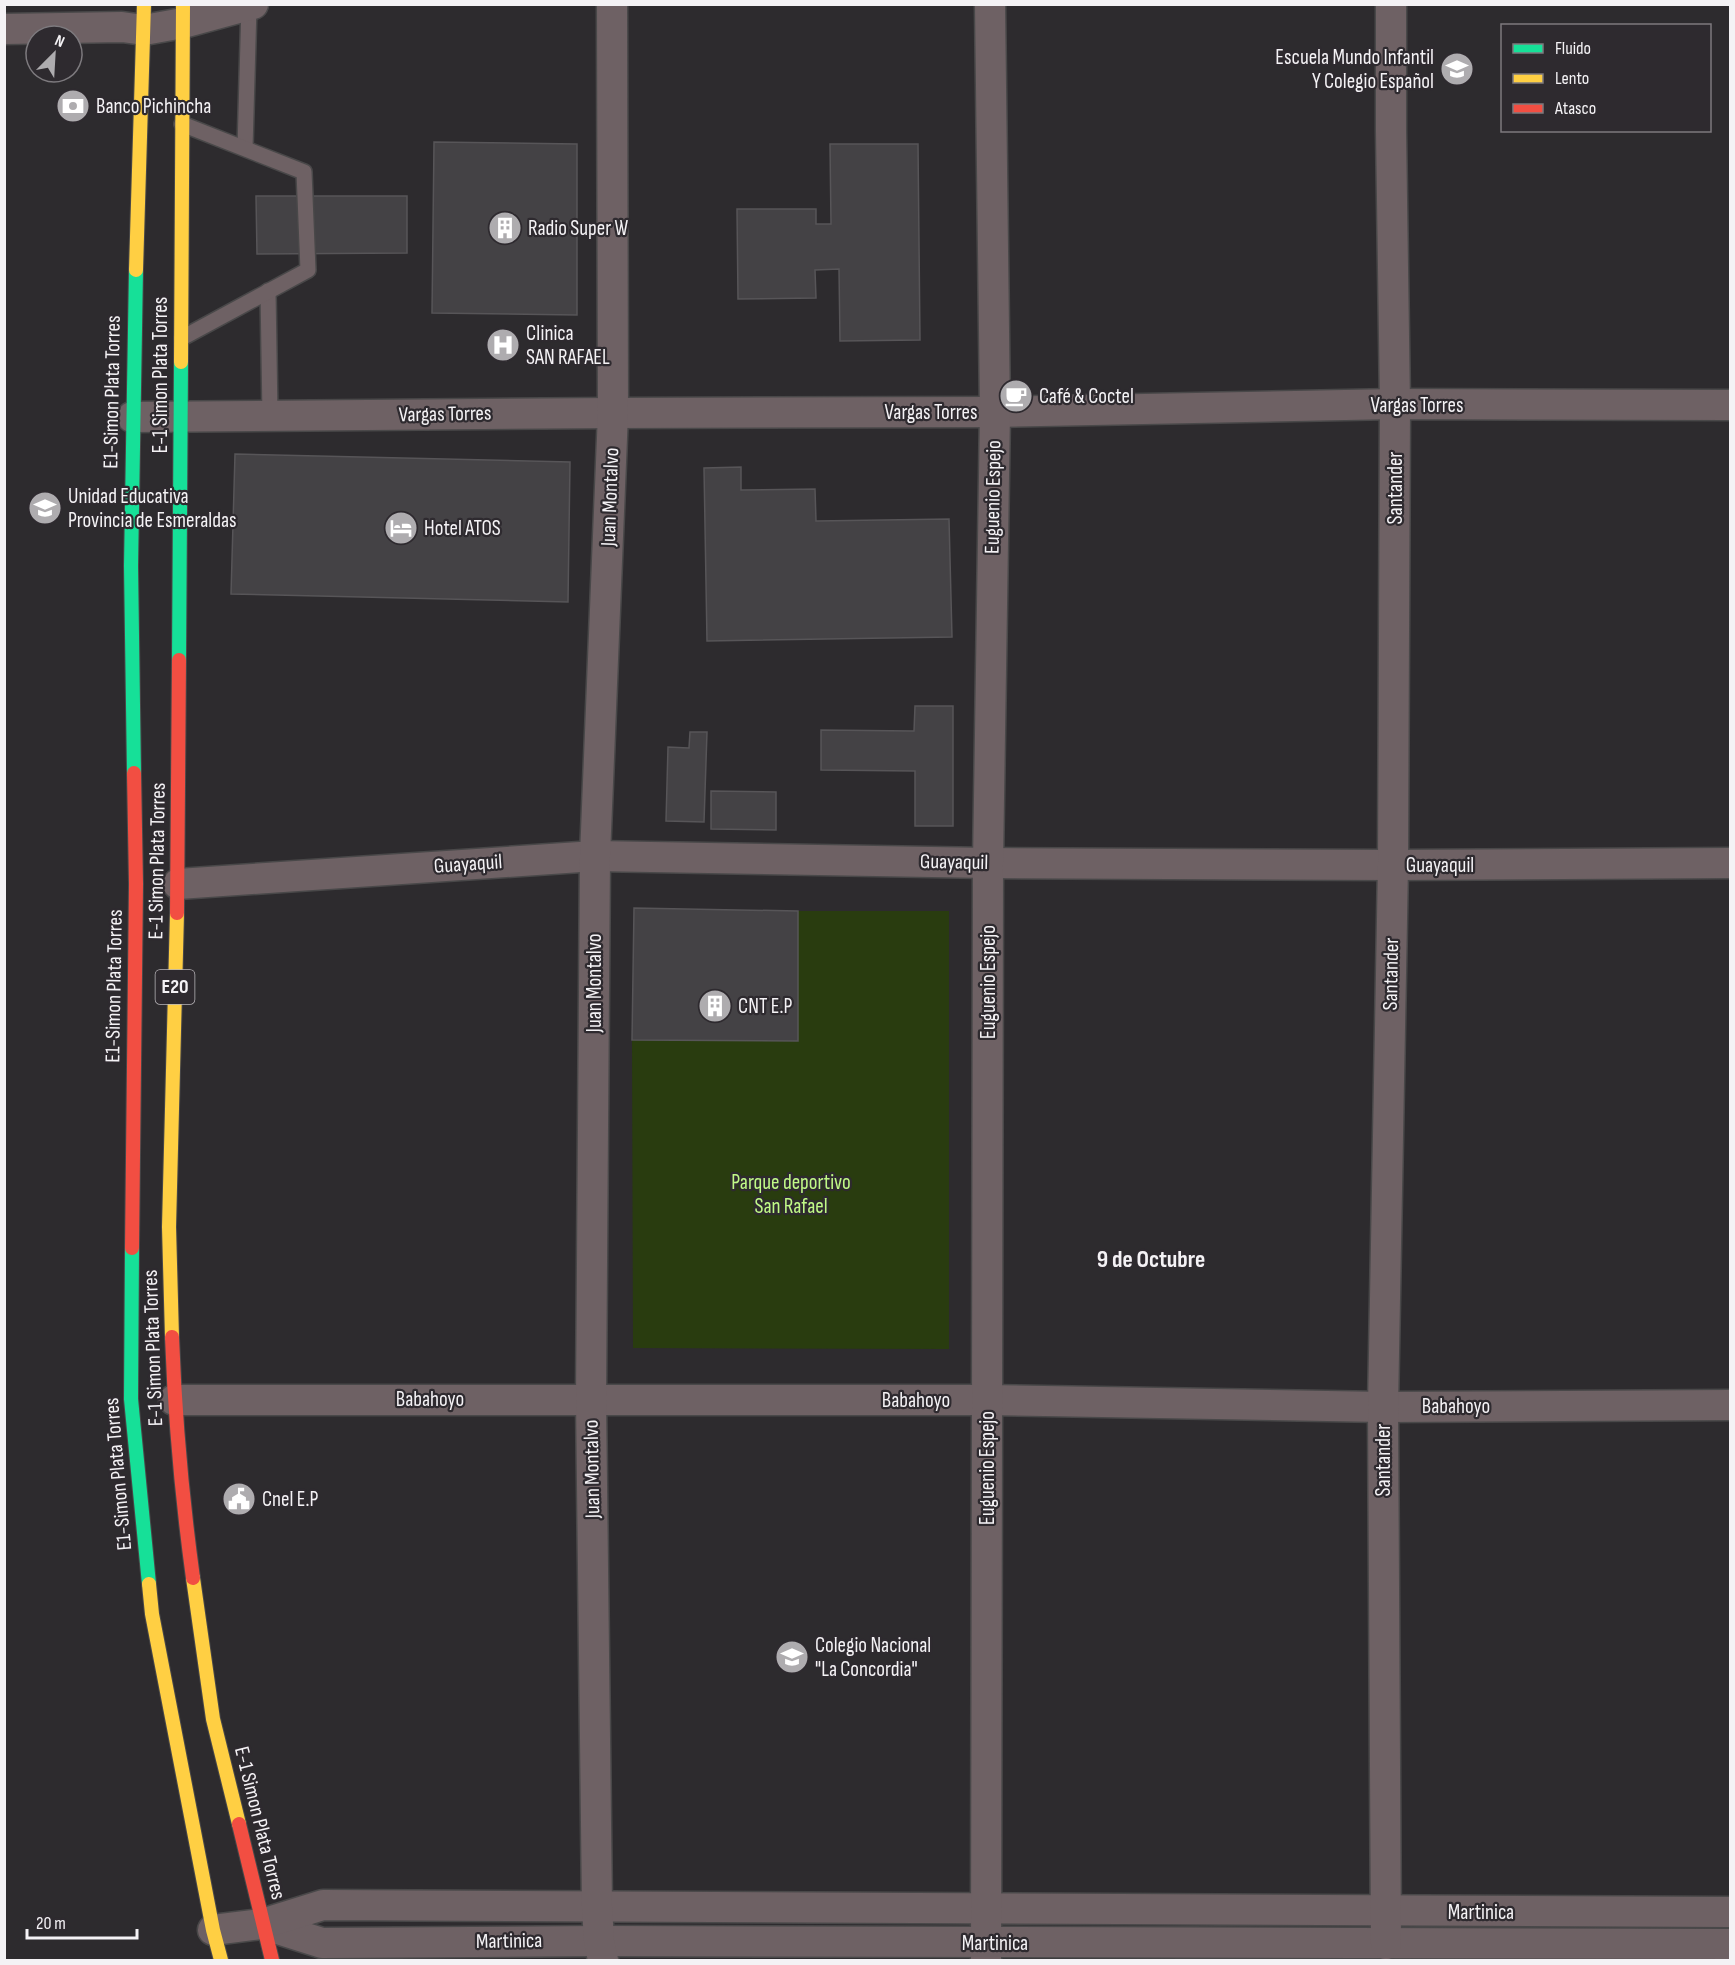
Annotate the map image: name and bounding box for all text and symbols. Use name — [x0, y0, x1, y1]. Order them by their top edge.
north arrow — [24, 24, 84, 84]
legend — [1501, 24, 1711, 132]
text: N — [52, 31, 67, 52]
text: Fluido — [1555, 38, 1591, 59]
place label: Escuela Mundo Infantil Y Colegio Español — [1275, 45, 1434, 94]
school or university icon: Escuela Mundo Infantil Y Colegio Español — [1439, 51, 1475, 87]
text: Lento — [1555, 68, 1589, 89]
bank icon: Banco Pichincha — [55, 88, 91, 124]
place label: Banco Pichincha — [96, 94, 211, 119]
text: Atasco — [1554, 98, 1596, 119]
building icon: Radio Super W — [487, 210, 523, 246]
place label: Radio Super W — [528, 216, 628, 241]
street label: E-1 Simon Plata Torres — [148, 297, 173, 453]
street label: E1-Simon Plata Torres — [98, 315, 126, 469]
place label: Clinica SAN RAFAEL — [526, 321, 610, 370]
hospital icon: Clinica SAN RAFAEL — [485, 327, 521, 363]
cafe icon: Café & Coctel — [998, 378, 1034, 414]
place label: Café & Coctel — [1039, 384, 1134, 409]
street label: Vargas Torres — [1371, 393, 1463, 418]
street label: Vargas Torres — [885, 400, 977, 425]
street label: Vargas Torres — [398, 401, 492, 427]
street label: Euguenio Espejo — [980, 440, 1006, 554]
street label: Juan Montalvo — [596, 447, 624, 548]
street label: Santander — [1383, 452, 1408, 524]
place label: Unidad Educativa Provincia de Esmeraldas — [68, 484, 237, 533]
school or university icon: Unidad Educativa Provincia de Esmeraldas — [27, 490, 63, 526]
hotel icon: Hotel ATOS — [383, 510, 419, 546]
place label: Hotel ATOS — [424, 516, 501, 541]
street label: E-1 Simon Plata Torres — [143, 782, 171, 940]
street label: Guayaquil — [433, 849, 503, 879]
street label: Guayaquil — [920, 849, 988, 875]
street label: Guayaquil — [1406, 853, 1474, 878]
street label: E1-Simon Plata Torres — [100, 909, 128, 1063]
street label: Euguenio Espejo — [976, 925, 1001, 1039]
street label: Juan Montalvo — [582, 934, 607, 1033]
street label: Santander — [1378, 937, 1404, 1011]
road number: E20 — [156, 970, 195, 1004]
building icon: CNT E.P — [697, 988, 733, 1024]
place label: CNT E.P — [738, 994, 792, 1019]
park label: Parque deportivo San Rafael — [731, 1170, 851, 1219]
district label: 9 de Octubre — [1097, 1245, 1205, 1274]
street label: E-1 Simon Plata Torres — [138, 1269, 168, 1427]
street label: Babahoyo — [396, 1387, 464, 1412]
street label: Babahoyo — [882, 1388, 950, 1413]
street label: Babahoyo — [1422, 1394, 1490, 1419]
street label: E1-Simon Plata Torres — [99, 1397, 137, 1551]
street label: Euguenio Espejo — [975, 1411, 1000, 1525]
street label: Juan Montalvo — [579, 1419, 605, 1520]
street label: Santander — [1371, 1424, 1396, 1496]
public building icon: Cnel E.P — [221, 1481, 257, 1517]
place label: Cnel E.P — [262, 1487, 318, 1512]
place label: Colegio Nacional "La Concordia" — [815, 1633, 931, 1682]
school or university icon: Colegio Nacional "La Concordia" — [774, 1639, 810, 1675]
street label: E-1 Simon Plata Torres — [229, 1744, 291, 1902]
street label: Martinica — [1448, 1900, 1514, 1925]
scale bar — [27, 1902, 136, 1940]
text: 20 m — [36, 1913, 66, 1934]
street label: Martinica — [476, 1928, 542, 1954]
street label: Martinica — [962, 1931, 1028, 1956]

